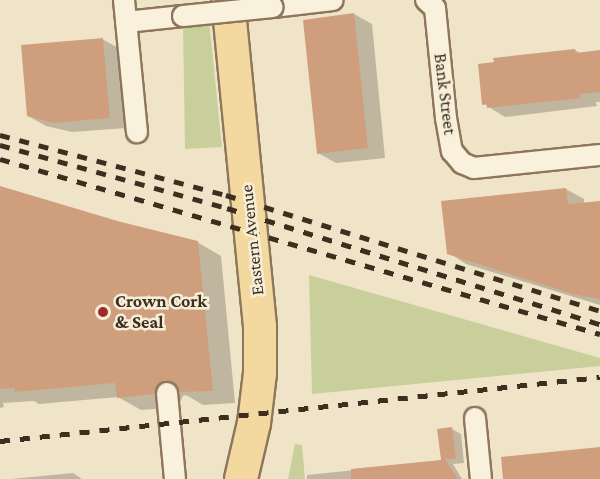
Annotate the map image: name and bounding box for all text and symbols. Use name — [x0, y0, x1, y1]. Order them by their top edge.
street label: Bank Street — [429, 52, 461, 136]
street label: Eastern Avenue — [235, 183, 269, 297]
place label: Crown Cork & Seal — [115, 291, 207, 334]
marker: Crown Cork & Seal — [96, 305, 110, 319]

